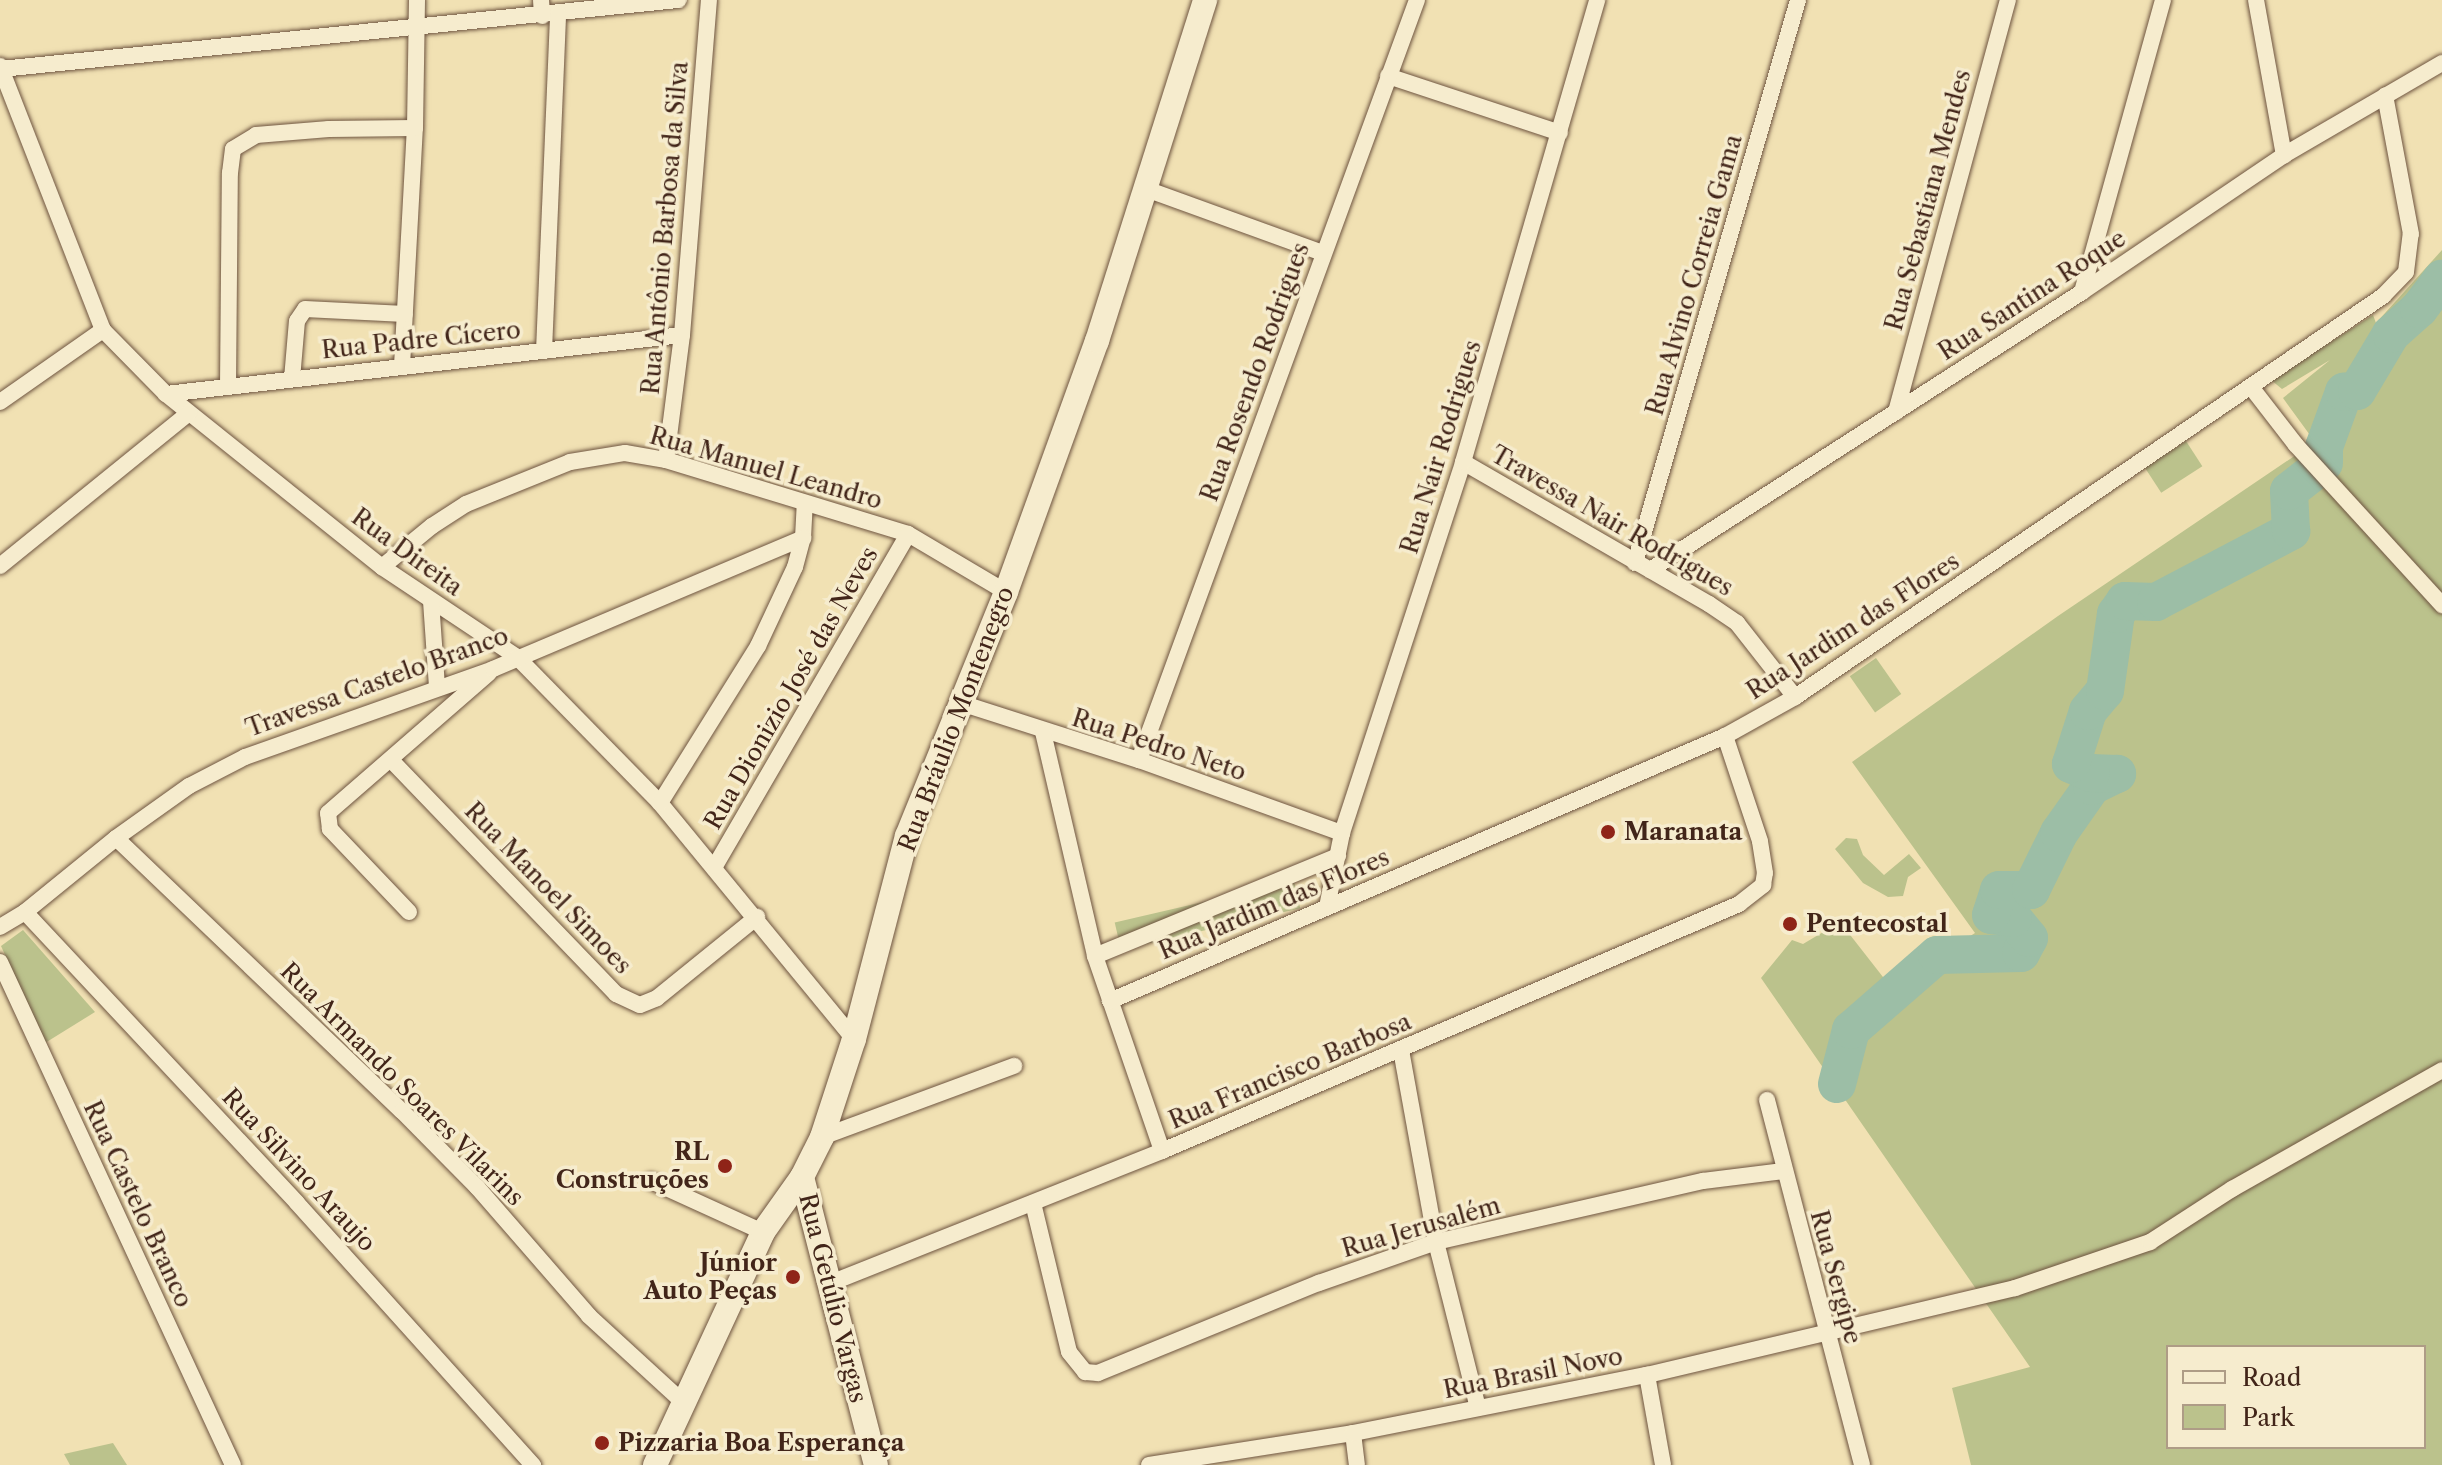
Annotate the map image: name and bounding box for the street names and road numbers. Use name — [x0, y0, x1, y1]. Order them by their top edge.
street label: Rua Antônio Barbosa da Silva — [636, 59, 694, 397]
street label: Rua Sebastiana Mendes — [1879, 66, 1977, 334]
street label: Rua Alvino Correia Gama — [1640, 130, 1748, 420]
street label: Rua Santina Roque — [1933, 224, 2131, 366]
street label: Rua Rosendo Rodrigues — [1195, 239, 1315, 505]
street label: Rua Padre Cícero — [320, 315, 522, 365]
street label: Rua Nair Rodrigues — [1395, 336, 1487, 558]
street label: Rua Manuel Leandro — [646, 421, 886, 515]
street label: Travessa Nair Rodrigues — [1486, 440, 1738, 602]
street label: Rua Direita — [346, 502, 468, 602]
street label: Rua Dionizio José das Neves — [698, 541, 884, 835]
street label: Rua Jardim das Flores — [1741, 546, 1965, 706]
street label: Rua Bráulio Montenegro — [892, 582, 1020, 856]
street label: Travessa Castelo Branco — [242, 621, 512, 743]
street label: Rua Pedro Neto — [1068, 703, 1250, 787]
street label: Rua Manoel Simoes — [459, 796, 637, 980]
street label: Rua Jardim das Flores — [1154, 842, 1394, 966]
street label: Rua Armando Soares Vilarins — [274, 956, 530, 1212]
street label: Rua Francisco Barbosa — [1164, 1007, 1416, 1135]
street label: Rua Silvino Araujo — [216, 1082, 382, 1258]
street label: Rua Castelo Branco — [77, 1096, 199, 1312]
street label: Rua Getúlio Vargas — [793, 1190, 873, 1406]
street label: Rua Jerusalém — [1338, 1191, 1504, 1263]
street label: Rua Sergipe — [1804, 1207, 1868, 1347]
street label: Rua Brasil Novo — [1441, 1341, 1625, 1405]

